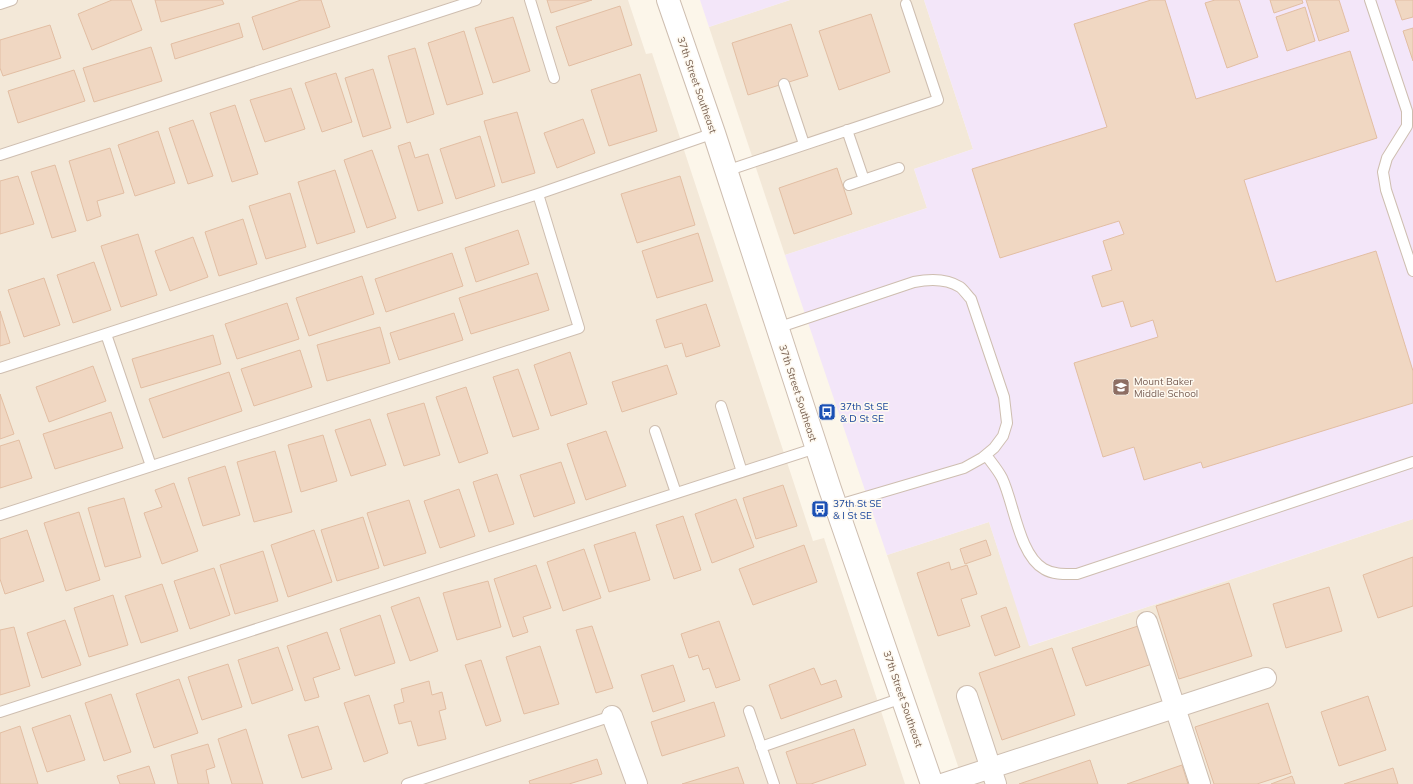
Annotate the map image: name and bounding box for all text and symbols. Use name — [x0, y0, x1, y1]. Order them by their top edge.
street label: 37th Street Southeast — [674, 35, 720, 135]
street label: 37th Street Southeast — [776, 343, 820, 444]
place label: Mount Baker Middle School — [1134, 375, 1198, 400]
school or university icon: Mount Baker Middle School — [1111, 377, 1131, 397]
place label: 37th St SE & D St SE — [840, 400, 889, 425]
bus stop icon: 37th St SE & D St SE — [817, 402, 837, 422]
place label: 37th St SE & I St SE — [833, 497, 882, 522]
bus stop icon: 37th St SE & I St SE — [810, 499, 830, 519]
street label: 37th Street Southeast — [880, 649, 926, 749]

